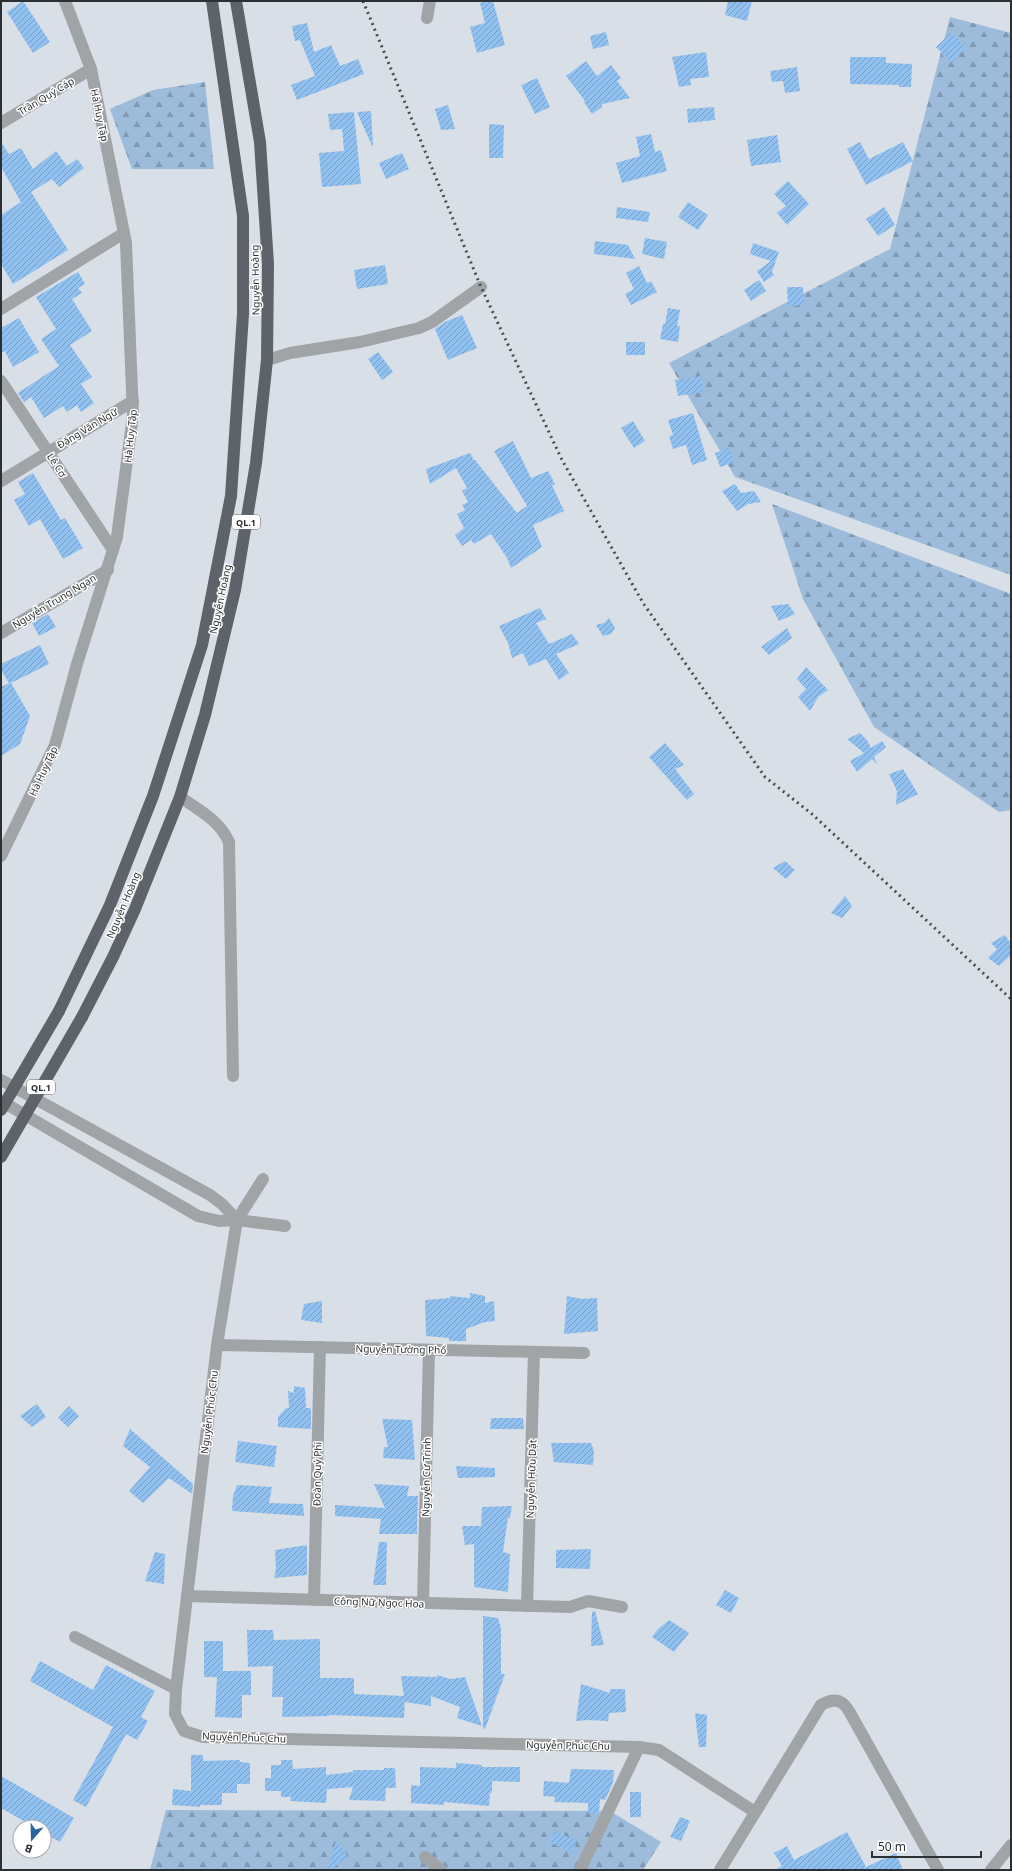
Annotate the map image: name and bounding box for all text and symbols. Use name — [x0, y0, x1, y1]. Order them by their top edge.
street label: Trần Quý Cáp — [15, 74, 77, 118]
street label: Hà Huy Tập — [88, 87, 112, 143]
street label: Nguyễn Hoàng — [247, 244, 263, 316]
street label: Đặng Văn Ngữ — [54, 404, 121, 452]
street label: Hà Huy Tập — [120, 409, 140, 463]
street label: Lê Cơ — [44, 450, 70, 480]
road number: QL.1 — [232, 515, 260, 529]
street label: Nguyễn Hoàng — [206, 563, 234, 635]
street label: Nguyễn Trung Ngạn — [10, 570, 98, 632]
street label: Hà Huy Tập — [25, 744, 61, 798]
street label: Nguyễn Hoàng — [103, 870, 143, 940]
road number: QL.1 — [27, 1080, 55, 1094]
street label: Nguyễn Tường Phổ — [356, 1341, 446, 1357]
street label: Nguyễn Phúc Chu — [197, 1369, 221, 1455]
street label: Nguyễn Cư Trinh — [418, 1437, 434, 1517]
street label: Nguyễn Hữu Dật — [523, 1439, 539, 1519]
street label: Đoàn Quý Phi — [309, 1442, 325, 1506]
street label: Công Nữ Ngọc Hoa — [334, 1593, 424, 1611]
street label: Nguyễn Phúc Chu — [202, 1729, 286, 1745]
street label: Nguyễn Phúc Chu — [526, 1737, 610, 1753]
north arrow — [12, 1819, 52, 1859]
scale bar — [872, 1833, 981, 1859]
text: 50 m — [878, 1838, 906, 1855]
text: B — [22, 1841, 34, 1857]

